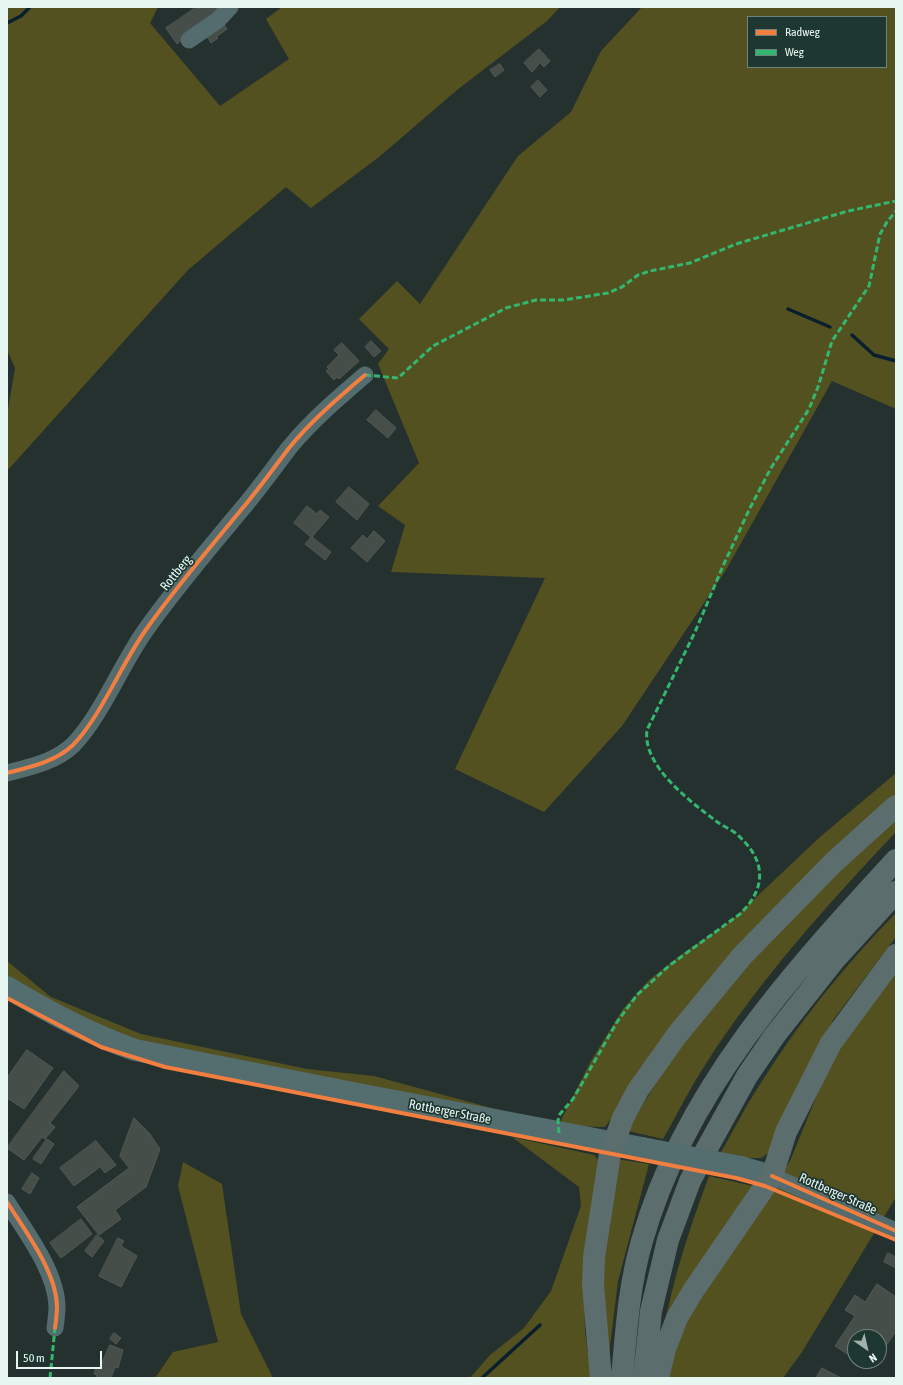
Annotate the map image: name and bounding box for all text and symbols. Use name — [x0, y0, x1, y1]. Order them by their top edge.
legend — [747, 16, 887, 68]
text: Radweg — [785, 25, 820, 39]
text: Weg — [785, 45, 804, 59]
street label: Rottberg — [157, 552, 195, 594]
street label: Rottberger Straße — [408, 1096, 492, 1128]
street label: Rottberger Straße — [797, 1170, 879, 1218]
north arrow — [847, 1329, 887, 1369]
scale bar — [18, 1343, 104, 1369]
text: 50 m — [23, 1351, 45, 1365]
text: N — [867, 1351, 879, 1365]

